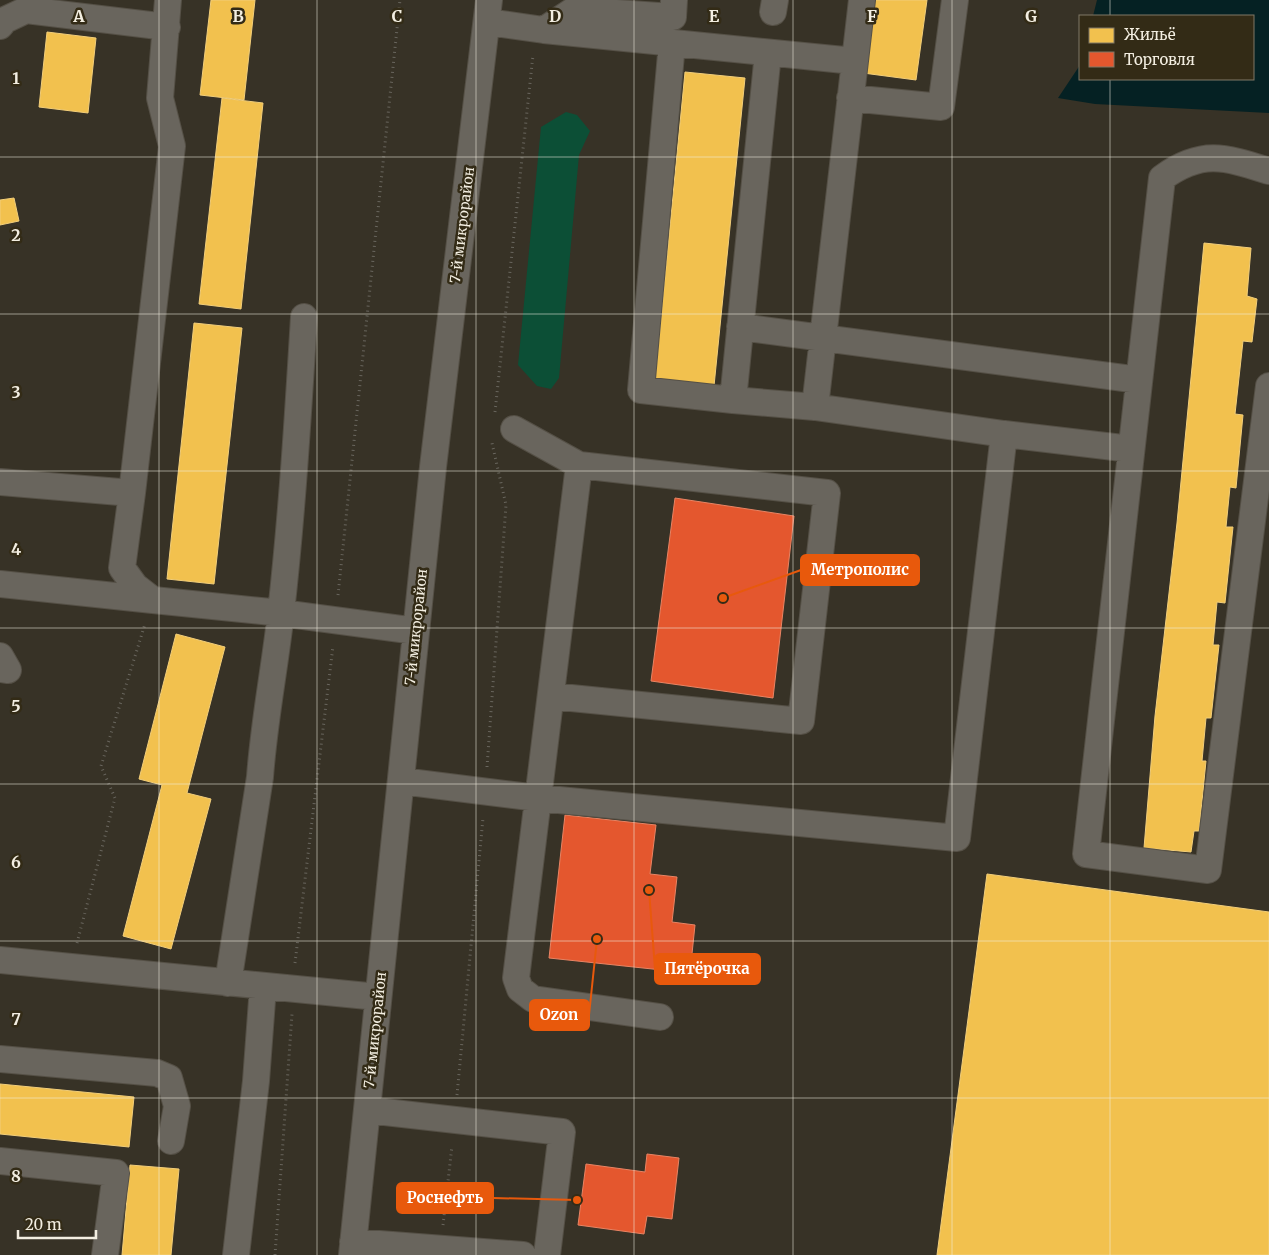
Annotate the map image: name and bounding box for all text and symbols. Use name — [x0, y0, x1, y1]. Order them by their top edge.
text: A — [72, 6, 85, 26]
text: B — [232, 6, 244, 26]
text: C — [392, 6, 402, 26]
text: D — [549, 6, 561, 26]
text: E — [709, 6, 720, 26]
text: F — [867, 6, 877, 26]
text: G — [1025, 6, 1037, 26]
legend — [1079, 15, 1254, 80]
text: Жильё — [1124, 25, 1176, 44]
text: Торговля — [1124, 50, 1195, 69]
text: 1 — [12, 68, 20, 88]
street label: 7-й микрорайон — [446, 165, 478, 284]
text: 2 — [11, 225, 21, 245]
text: 3 — [11, 382, 21, 402]
text: 4 — [11, 539, 21, 559]
callout: Метрополис — [801, 555, 919, 585]
text: Метрополис — [811, 560, 909, 579]
street label: 7-й микрорайон — [401, 567, 431, 686]
text: 5 — [11, 696, 21, 716]
text: 6 — [11, 852, 21, 872]
callout: Пятёрочка — [655, 954, 760, 984]
text: Пятёрочка — [664, 959, 750, 978]
street label: 7-й микрорайон — [360, 970, 390, 1089]
callout: Ozon — [530, 1000, 589, 1030]
text: Ozon — [540, 1005, 578, 1024]
text: 7 — [11, 1009, 21, 1029]
text: 8 — [11, 1166, 21, 1186]
callout: Роснефть — [397, 1183, 493, 1213]
text: Роснефть — [407, 1188, 484, 1207]
scale bar — [18, 1208, 95, 1240]
text: 20 m — [25, 1215, 62, 1234]

